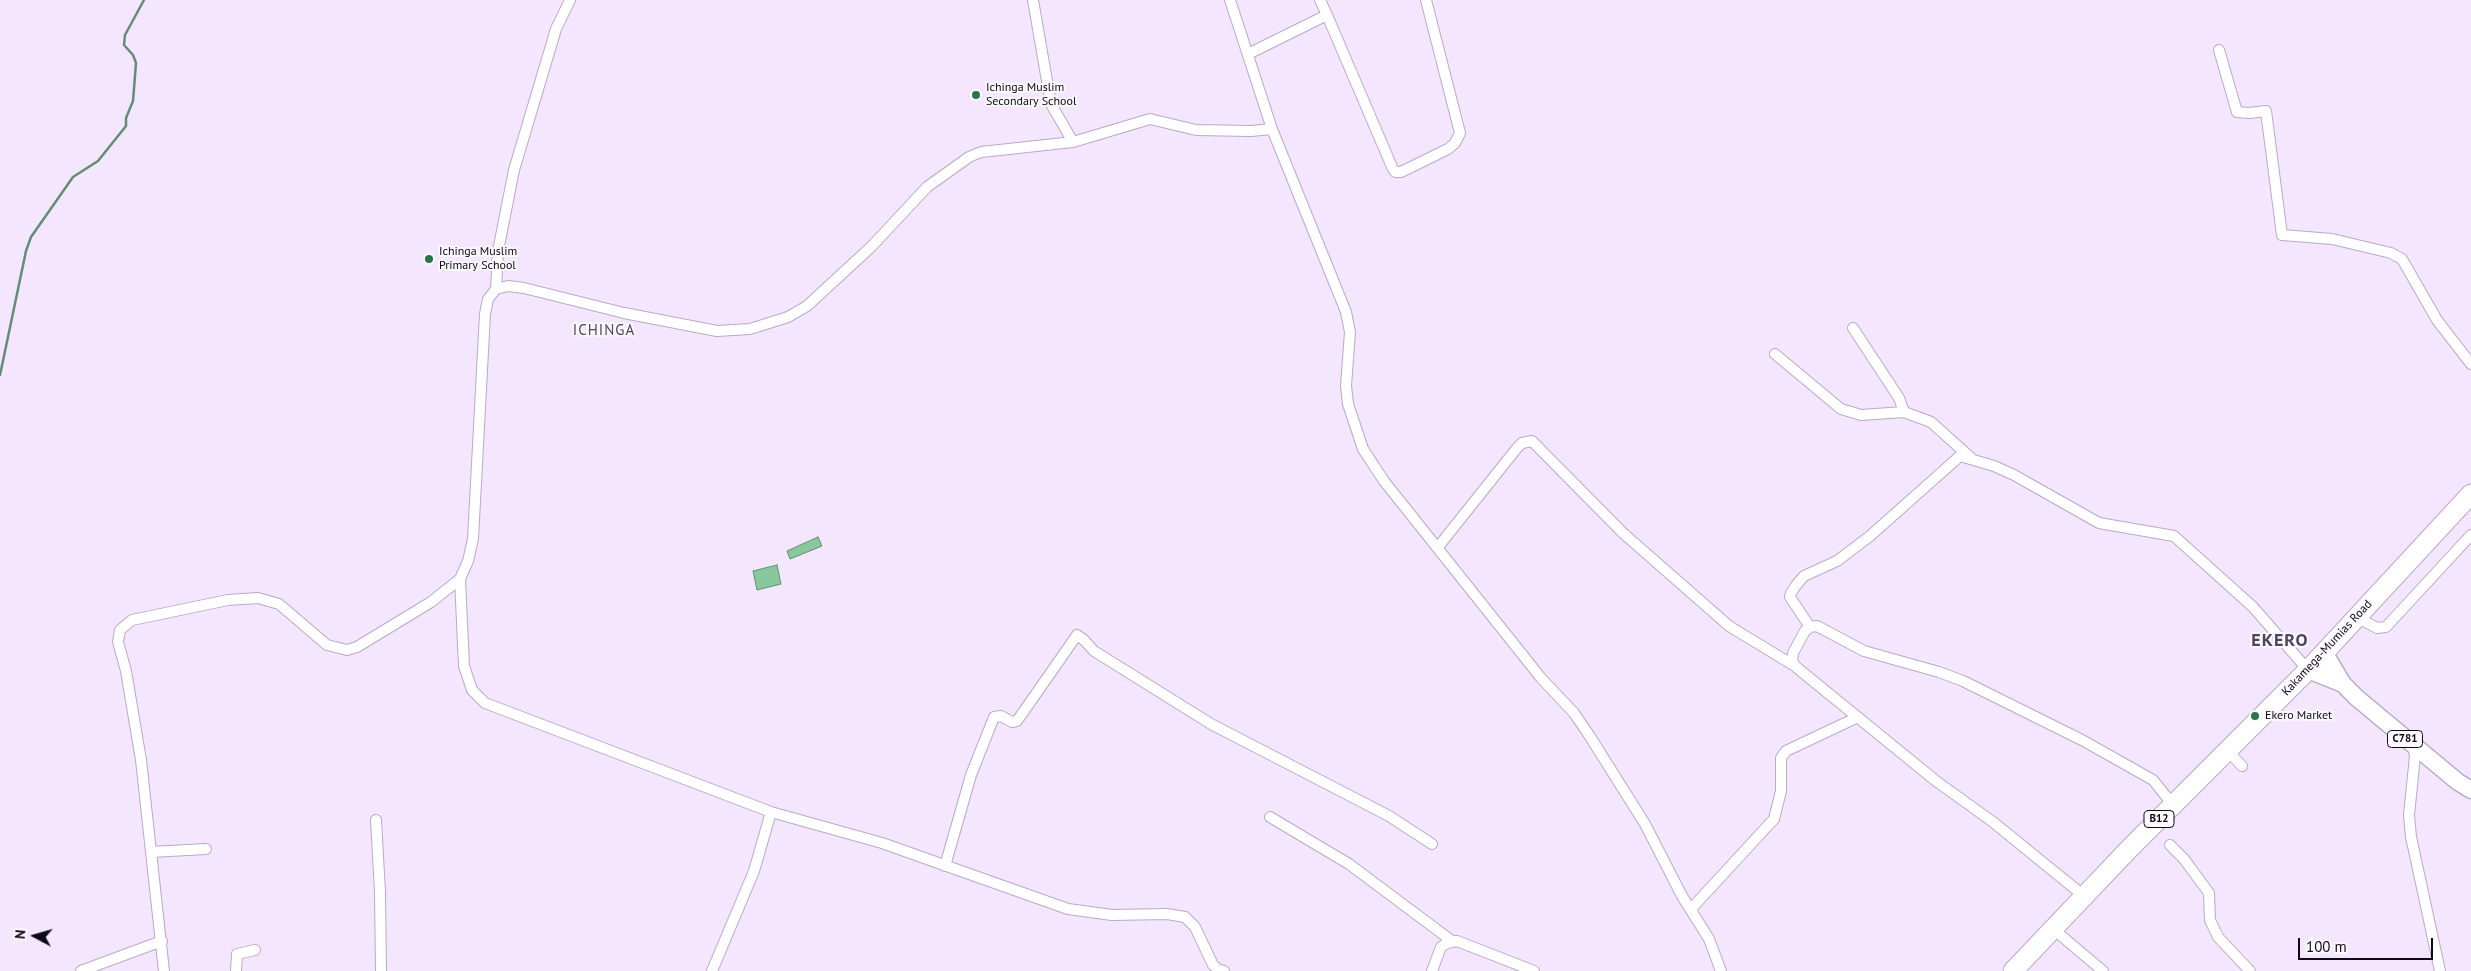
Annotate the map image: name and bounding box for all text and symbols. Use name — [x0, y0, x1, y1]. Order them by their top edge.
place label: Ichinga Muslim Secondary School — [986, 81, 1076, 109]
marker: Ichinga Muslim Secondary School — [970, 89, 982, 101]
place label: Ichinga Muslim Primary School — [439, 245, 517, 273]
marker: Ichinga Muslim Primary School — [423, 253, 435, 265]
district label: ICHINGA — [572, 322, 636, 340]
street label: Kakamega-Mumias Road — [2279, 597, 2375, 699]
district label: EKERO — [2251, 630, 2309, 652]
place label: Ekero Market — [2265, 709, 2332, 723]
marker: Ekero Market — [2249, 710, 2261, 722]
road number: C781 — [2388, 731, 2422, 748]
road number: B12 — [2144, 811, 2174, 828]
north arrow — [10, 911, 60, 961]
scale bar — [2301, 928, 2436, 960]
text: N — [11, 929, 30, 940]
text: 100 m — [2306, 937, 2347, 956]

